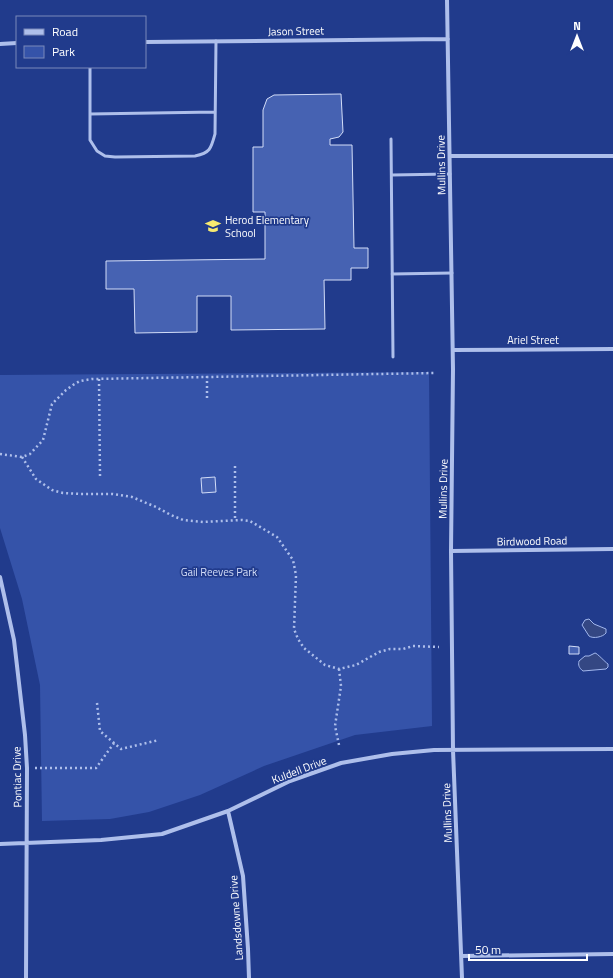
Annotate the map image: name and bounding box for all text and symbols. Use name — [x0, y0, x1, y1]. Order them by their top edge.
legend — [16, 16, 146, 68]
north arrow — [557, 16, 597, 56]
text: N — [573, 18, 581, 34]
text: Road — [52, 22, 78, 41]
street label: Jason Street — [268, 23, 324, 39]
text: Park — [52, 42, 75, 61]
street label: Mullins Drive — [432, 134, 450, 195]
place label: Herod Elementary School — [225, 212, 310, 241]
school or university icon: Herod Elementary School — [204, 217, 222, 235]
street label: Ariel Street — [507, 332, 559, 348]
street label: Mullins Drive — [434, 458, 452, 519]
street label: Birdwood Road — [497, 532, 568, 550]
park label: Gail Reeves Park — [181, 564, 258, 580]
street label: Pontiac Drive — [8, 746, 26, 808]
street label: Kuldell Drive — [269, 752, 329, 788]
street label: Mullins Drive — [438, 782, 456, 843]
street label: Landsdowne Drive — [225, 874, 247, 961]
scale bar — [469, 936, 587, 962]
text: 50 m — [475, 940, 501, 959]

